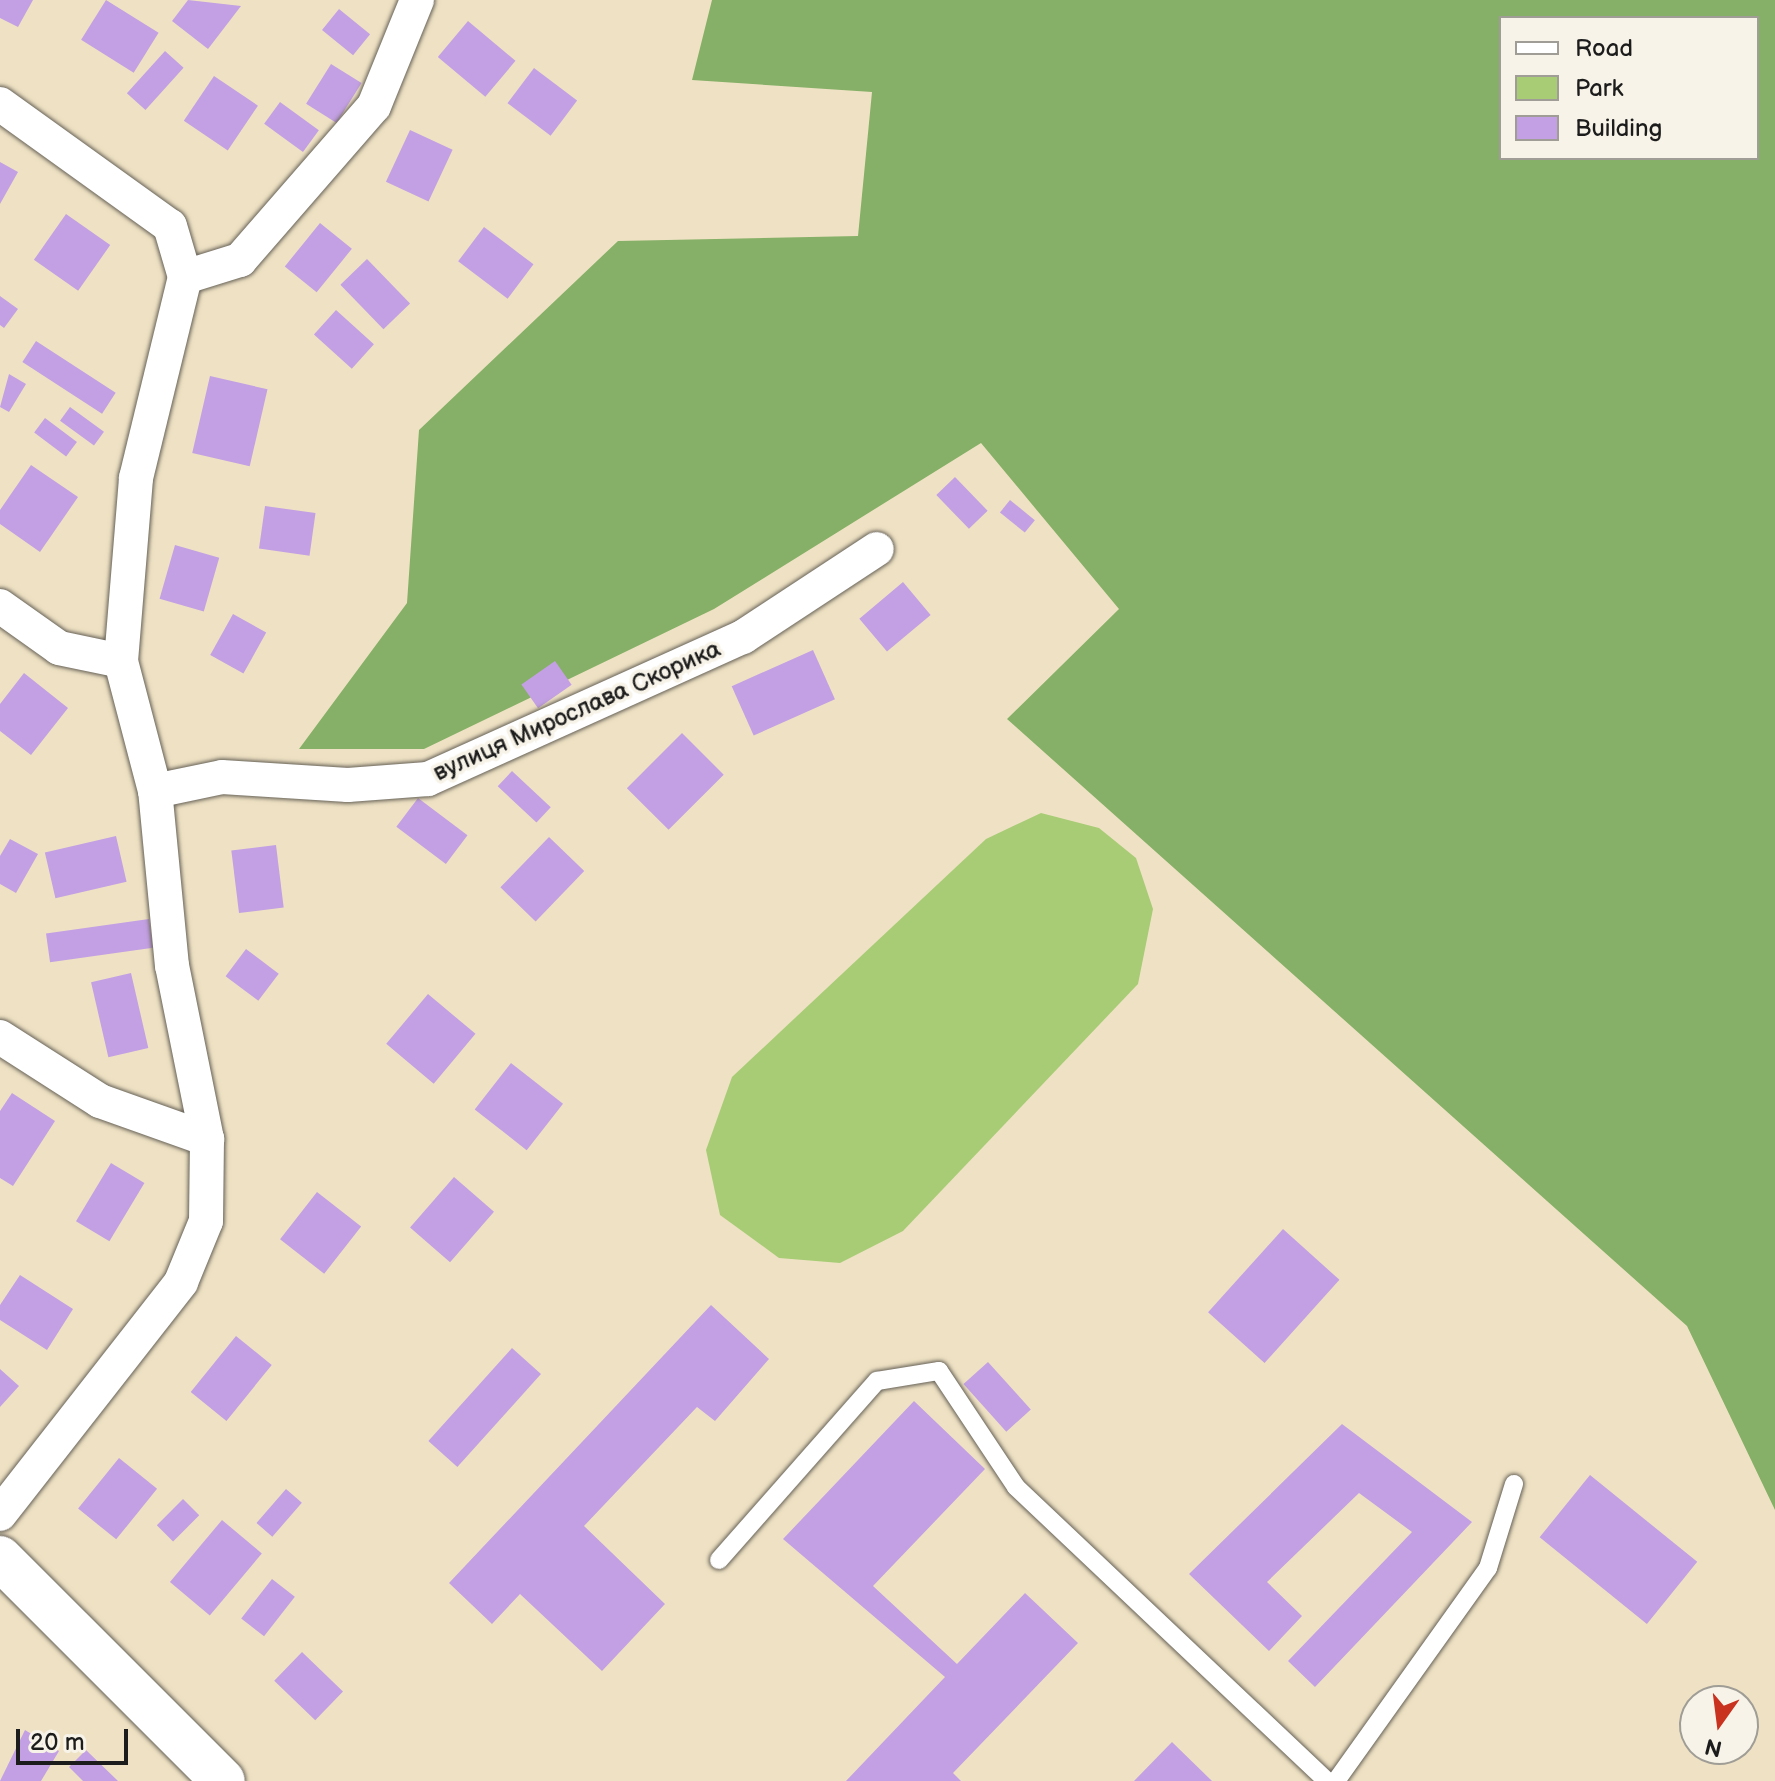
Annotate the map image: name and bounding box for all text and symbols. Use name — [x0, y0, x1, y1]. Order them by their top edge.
legend — [1499, 16, 1759, 160]
text: Road — [1575, 34, 1633, 63]
text: Park — [1575, 74, 1623, 103]
text: Building — [1575, 114, 1662, 143]
street label: вулиця Мирослава Скорика — [429, 634, 725, 788]
north arrow — [1679, 1685, 1759, 1765]
scale bar — [20, 1713, 132, 1763]
text: 20 m — [30, 1728, 85, 1757]
text: N — [1702, 1732, 1725, 1762]

